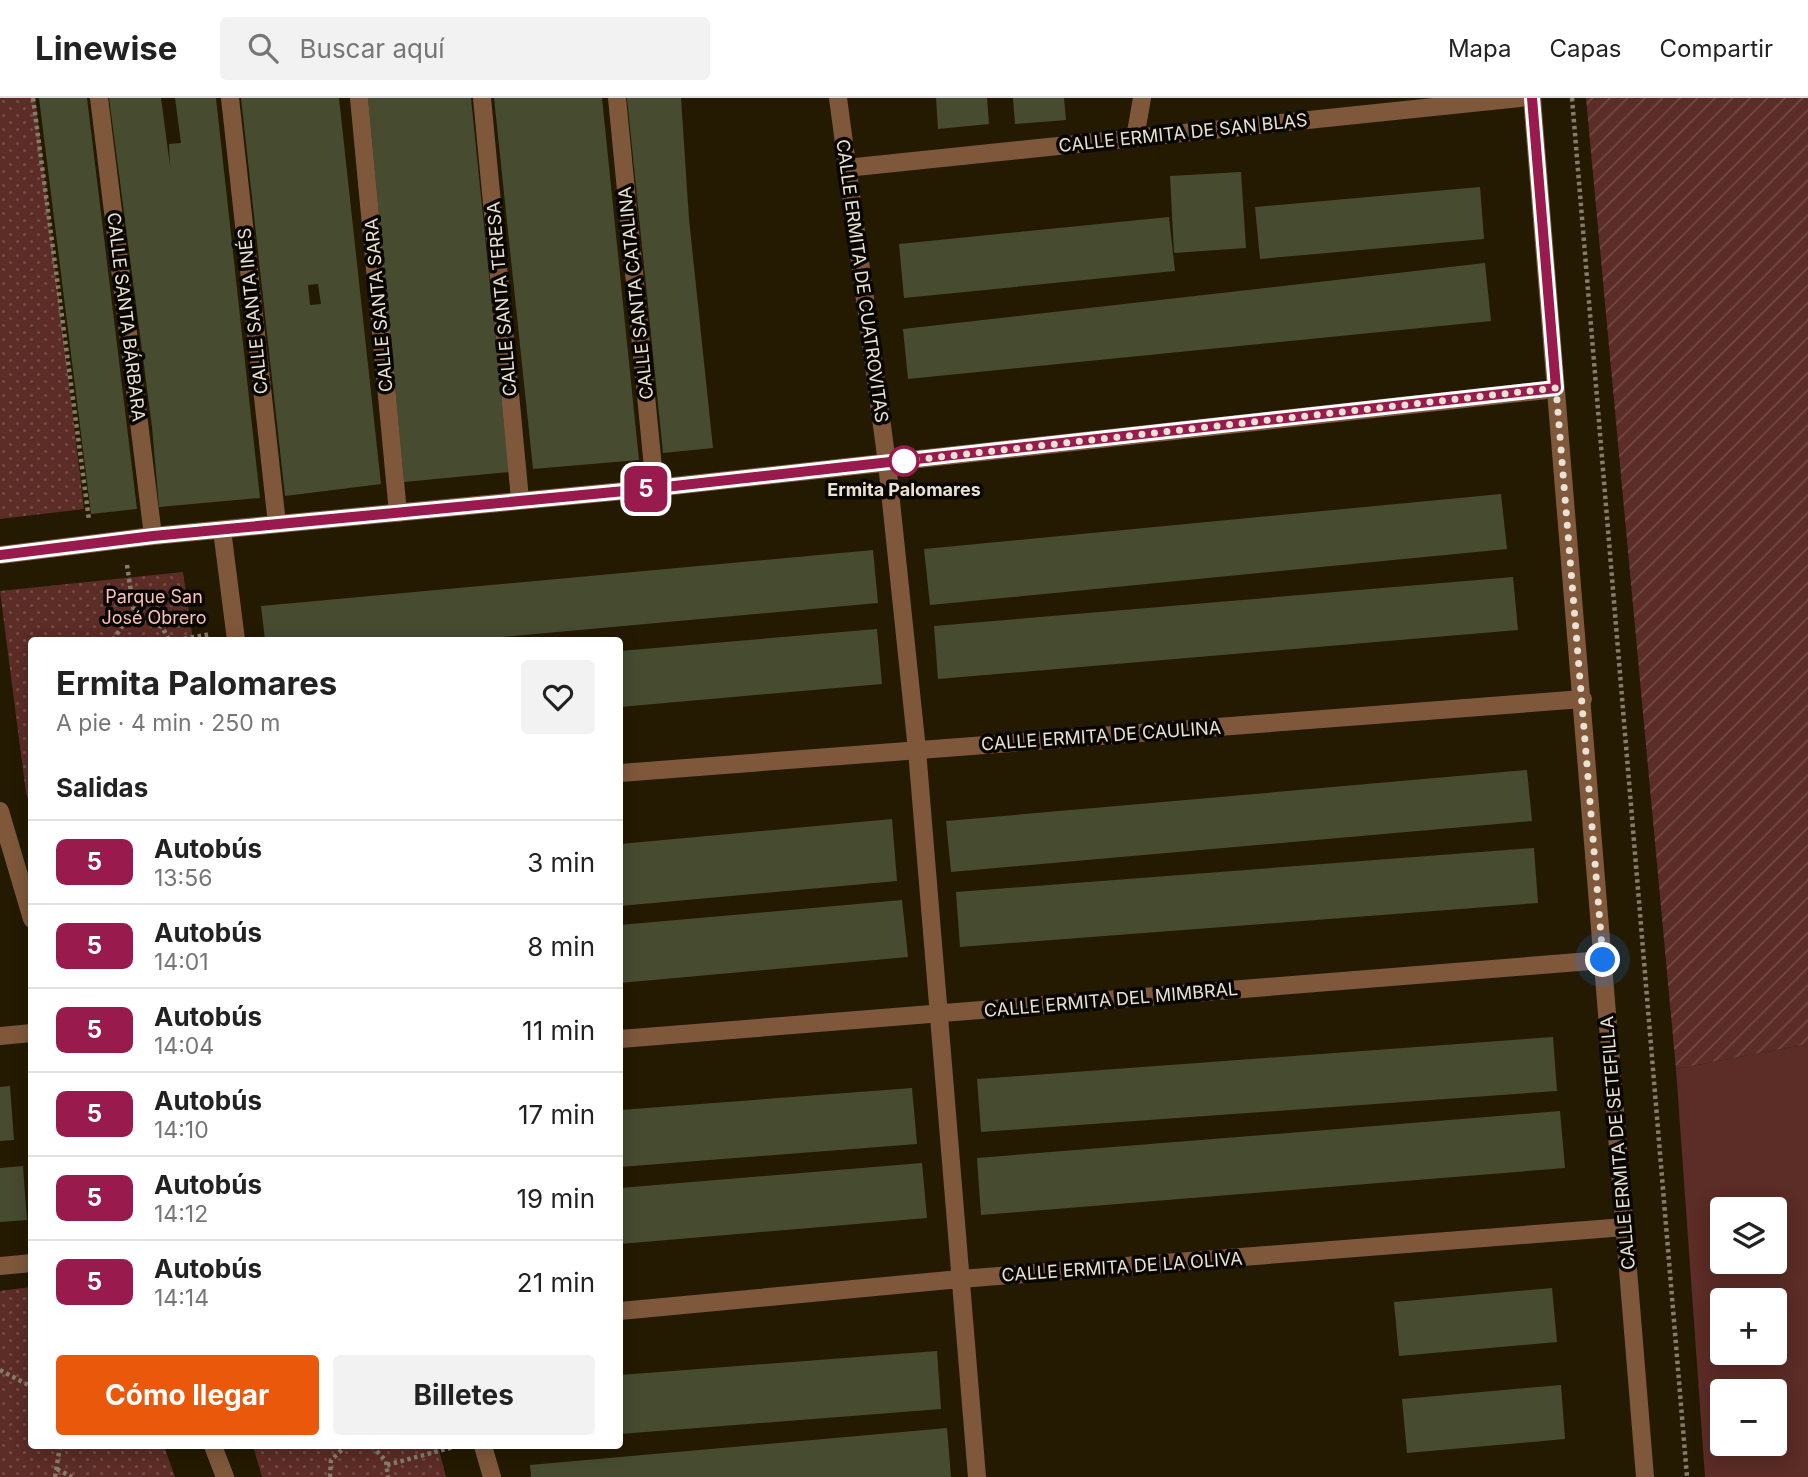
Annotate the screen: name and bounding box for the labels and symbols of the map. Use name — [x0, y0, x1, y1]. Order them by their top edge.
street label: CALLE ERMITA DE SAN BLAS — [1058, 109, 1308, 156]
street label: CALLE ERMITA DE CUATROVITAS — [832, 138, 893, 424]
street label: CALLE SANTA CATALINA — [614, 186, 657, 400]
street label: CALLE SANTA TERESA — [483, 201, 520, 397]
street label: CALLE SANTA BÁRBARA — [103, 211, 151, 423]
street label: CALLE SANTA SARA — [360, 217, 397, 393]
street label: CALLE SANTA INÉS — [232, 227, 272, 395]
marker: Ermita Palomares — [889, 446, 919, 476]
line badge: 5 — [623, 466, 669, 512]
place label: Ermita Palomares — [827, 479, 981, 500]
park label: Parque San José Obrero — [101, 586, 207, 628]
street label: CALLE ERMITA DE CAULINA — [980, 717, 1222, 754]
your location — [1585, 942, 1620, 977]
street label: CALLE ERMITA DEL MIMBRAL — [983, 978, 1239, 1021]
street label: CALLE ERMITA DE SETEFILLA — [1596, 1015, 1639, 1271]
street label: CALLE ERMITA DE LA OLIVA — [1001, 1248, 1243, 1285]

